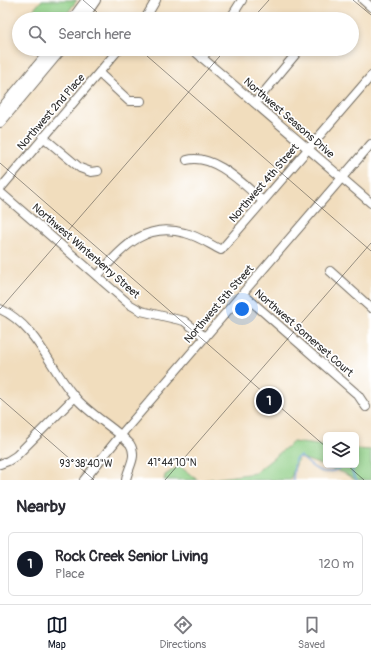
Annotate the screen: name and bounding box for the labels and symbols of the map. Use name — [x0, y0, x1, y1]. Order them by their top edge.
street label: Northwest 2nd Place — [14, 71, 88, 153]
street label: Northwest Seasons Drive — [241, 75, 337, 161]
street label: Northwest 4th Street — [226, 141, 302, 225]
street label: Northwest Winterberry Street — [30, 201, 143, 302]
street label: Northwest 5th Street — [182, 262, 257, 346]
street label: Northwest Somerset Court — [252, 287, 356, 380]
your location — [232, 299, 252, 319]
pin: 1 — [256, 386, 282, 416]
text: 41°44'10"N — [147, 457, 197, 469]
text: 93°38'40"W — [60, 458, 113, 470]

